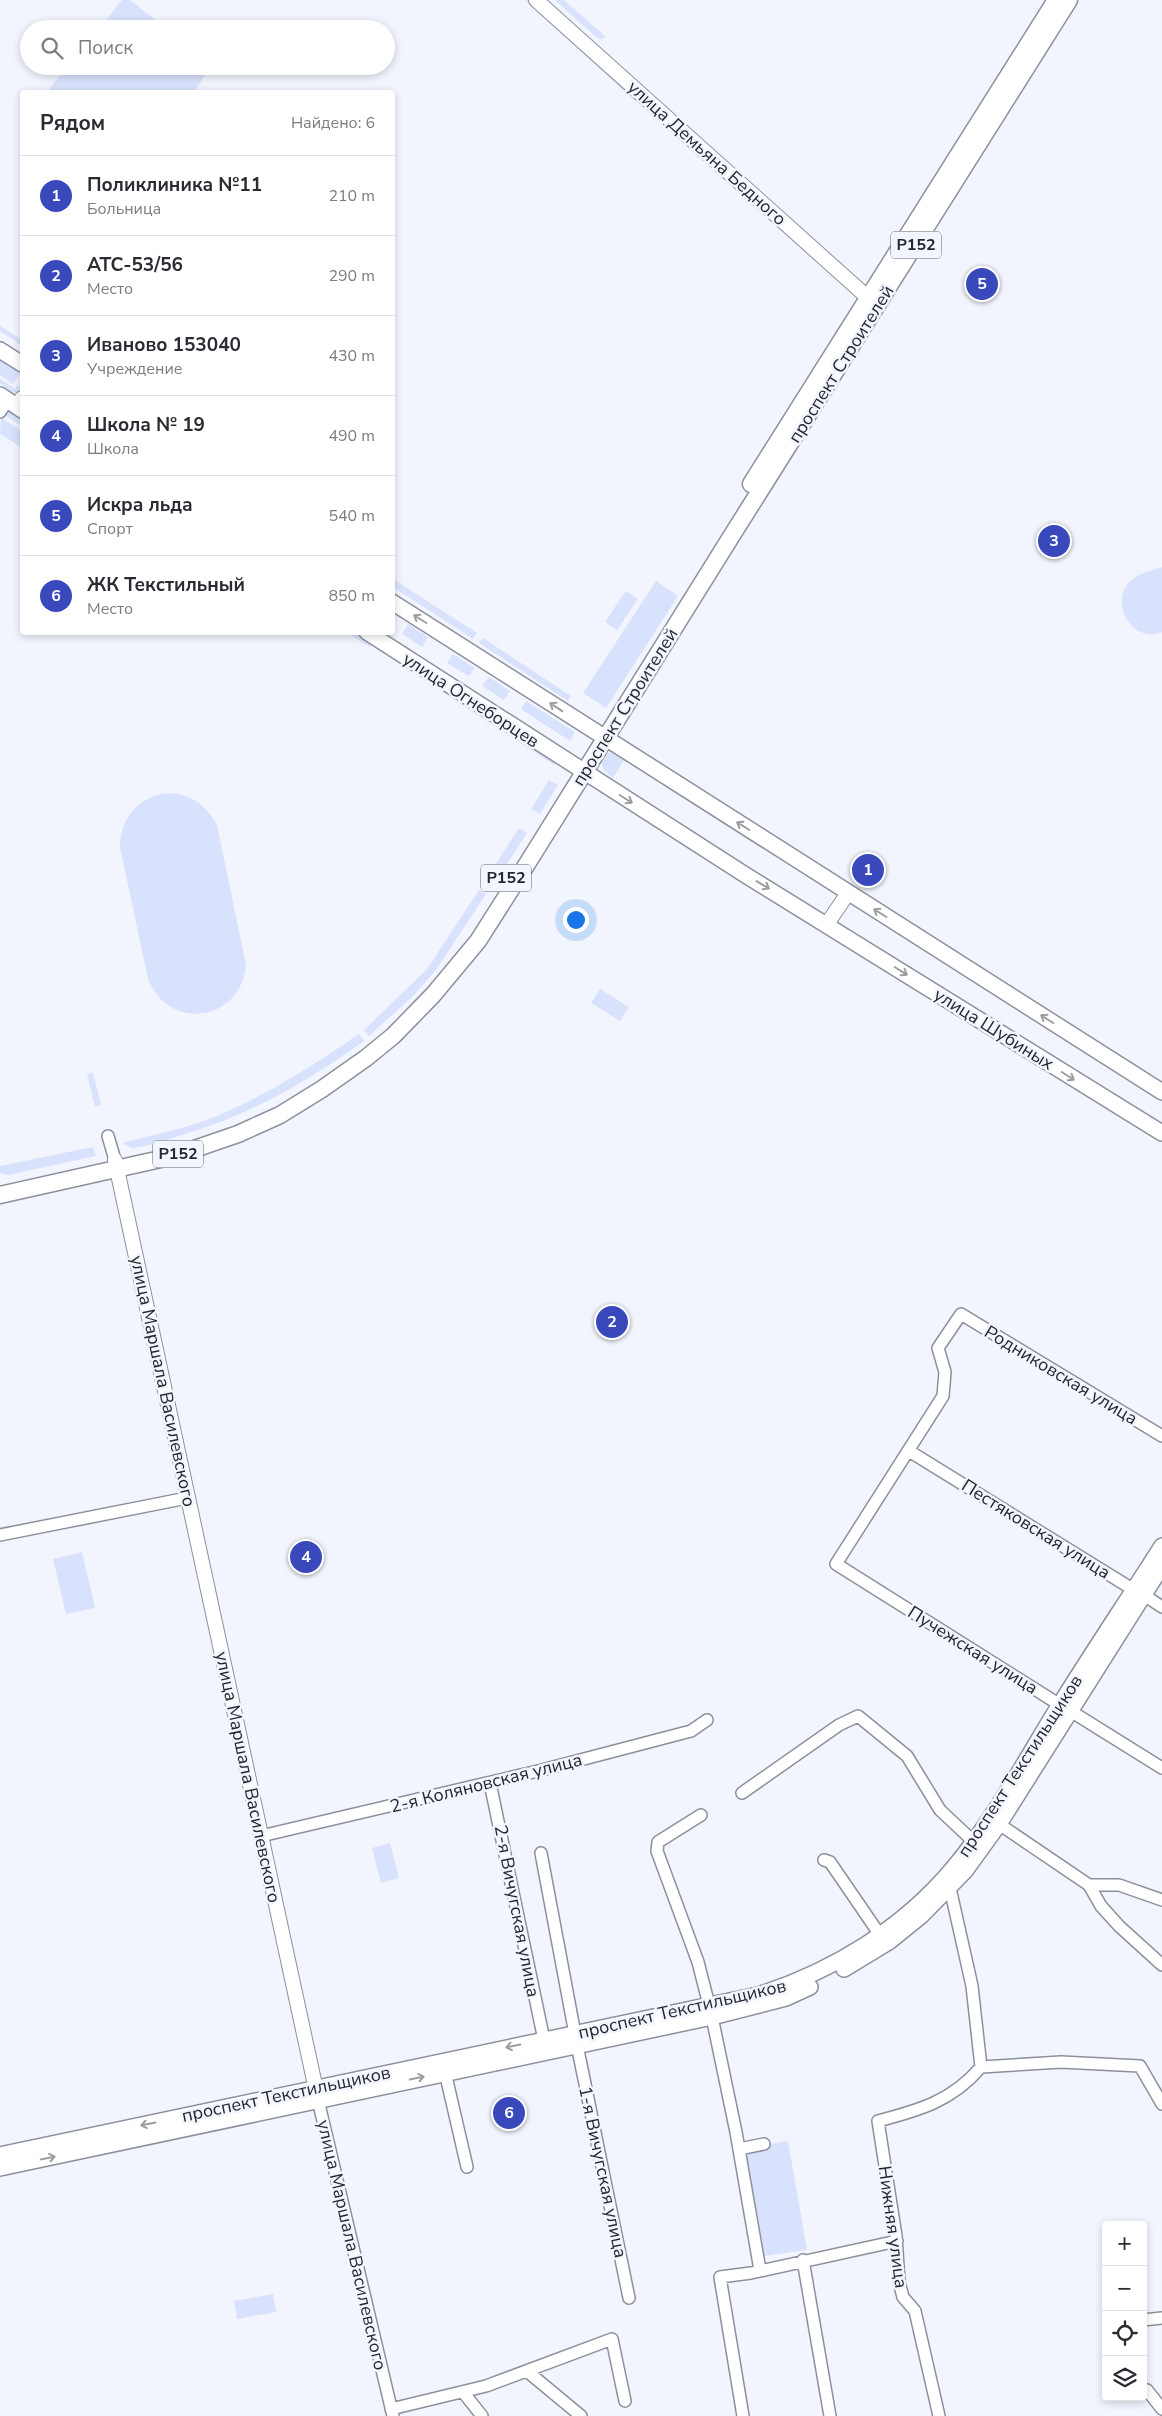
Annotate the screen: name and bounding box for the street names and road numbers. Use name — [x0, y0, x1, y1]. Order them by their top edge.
street label: улица Демьяна Бедного — [622, 75, 792, 231]
road number: Р152 — [891, 232, 941, 258]
street label: проспект Строителей — [783, 280, 899, 448]
street label: проспект Строителей — [567, 623, 683, 791]
street label: улица Огнеборцев — [398, 647, 544, 753]
road number: Р152 — [481, 864, 531, 891]
street label: улица Шубиных — [929, 982, 1059, 1076]
road number: Р152 — [153, 1140, 203, 1168]
street label: улица Маршала Василевского — [125, 1253, 201, 1509]
street label: Родниковская улица — [980, 1320, 1142, 1430]
street label: Пестяковская улица — [957, 1473, 1115, 1585]
street label: Пучежская улица — [903, 1600, 1043, 1700]
street label: улица Маршала Василевского — [210, 1649, 286, 1905]
street label: проспект Текстильщиков — [952, 1670, 1088, 1862]
street label: 2-я Коляновская улица — [388, 1748, 584, 1818]
street label: 2-я Вичугская улица — [489, 1823, 545, 1999]
street label: проспект Текстильщиков — [576, 1973, 789, 2045]
street label: проспект Текстильщиков — [179, 2060, 393, 2128]
street label: 1-я Вичугская улица — [573, 2084, 633, 2260]
street label: улица Маршала Василевского — [311, 2117, 393, 2373]
street label: Нижняя улица — [873, 2164, 913, 2290]

